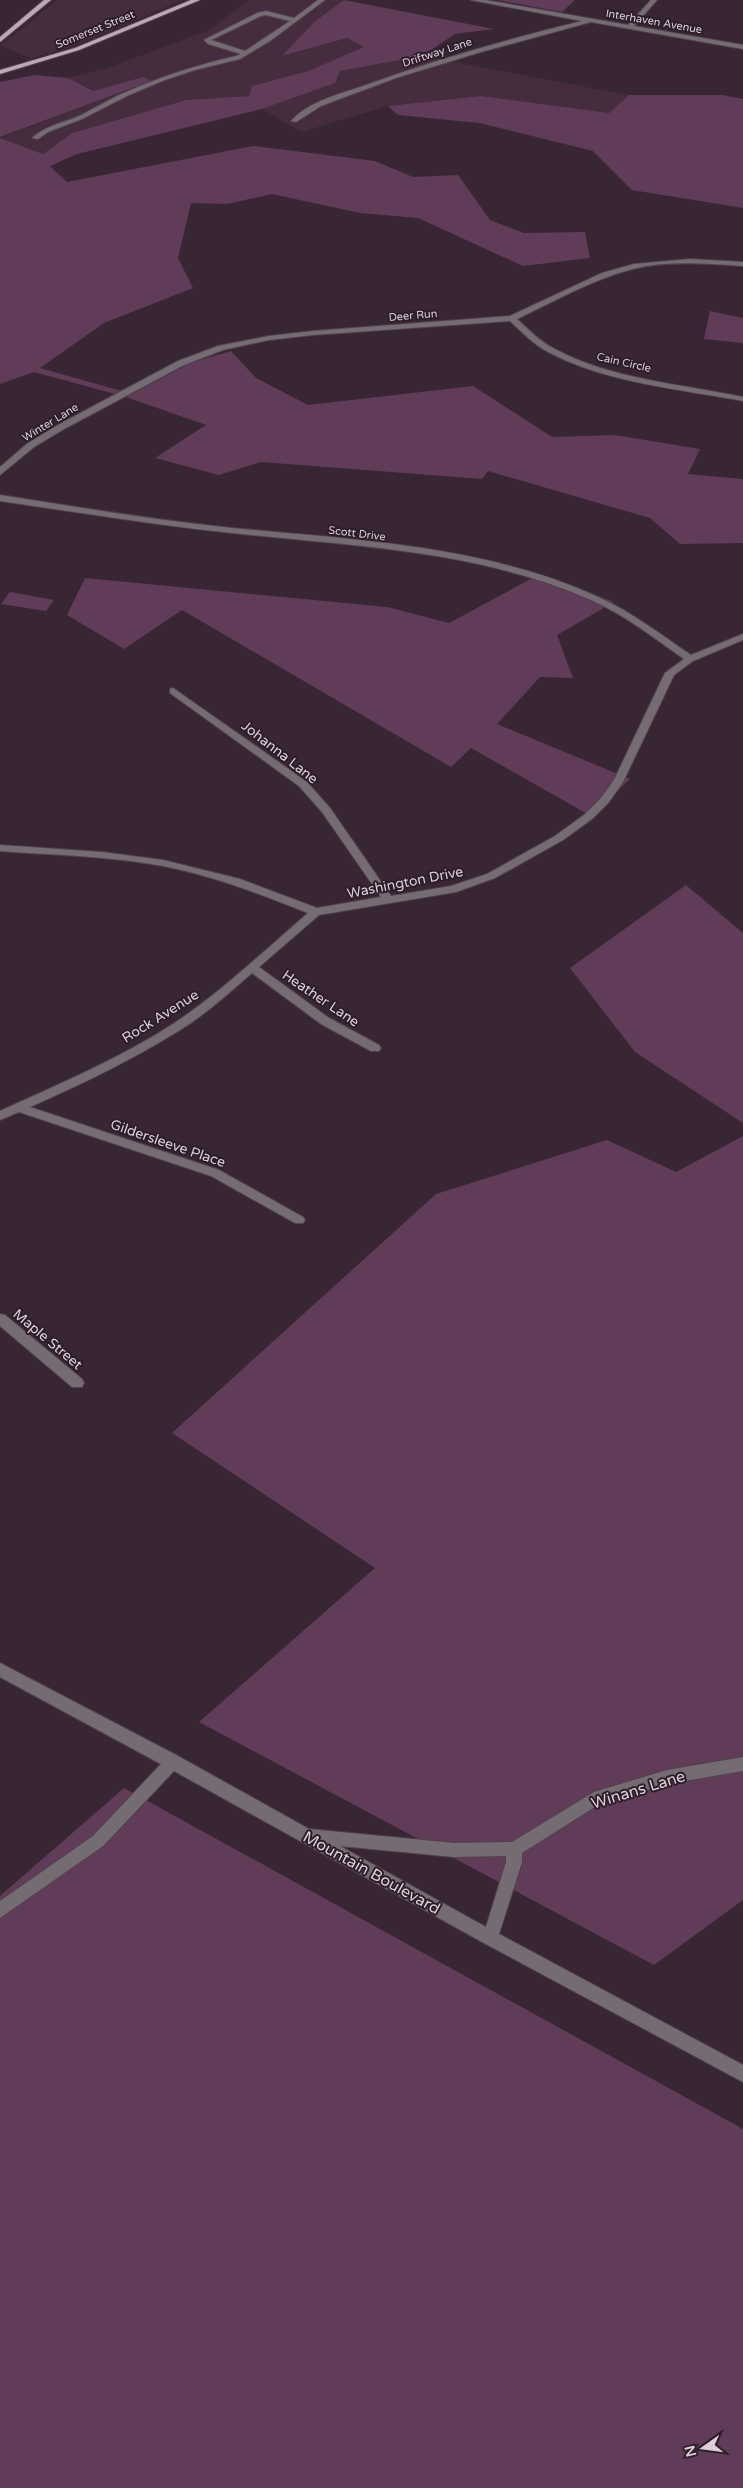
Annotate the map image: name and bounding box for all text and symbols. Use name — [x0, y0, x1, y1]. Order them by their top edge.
street label: Interhaven Avenue — [605, 7, 703, 36]
street label: Somerset Street — [54, 8, 137, 51]
street label: Driftway Lane — [401, 35, 474, 70]
street label: Deer Run — [388, 307, 438, 324]
street label: Cain Circle — [595, 350, 652, 375]
street label: Winter Lane — [20, 401, 81, 444]
street label: Scott Drive — [328, 524, 386, 543]
street label: Johanna Lane — [238, 717, 321, 788]
street label: Washington Drive — [346, 863, 465, 902]
street label: Heather Lane — [279, 966, 362, 1030]
street label: Rock Avenue — [119, 986, 202, 1047]
street label: Gildersleeve Place — [108, 1116, 228, 1171]
street label: Maple Street — [10, 1305, 86, 1374]
street label: Winans Lane — [589, 1766, 688, 1814]
street label: Mountain Boulevard — [299, 1827, 444, 1919]
north arrow — [678, 2423, 728, 2473]
text: N — [681, 2444, 700, 2459]

